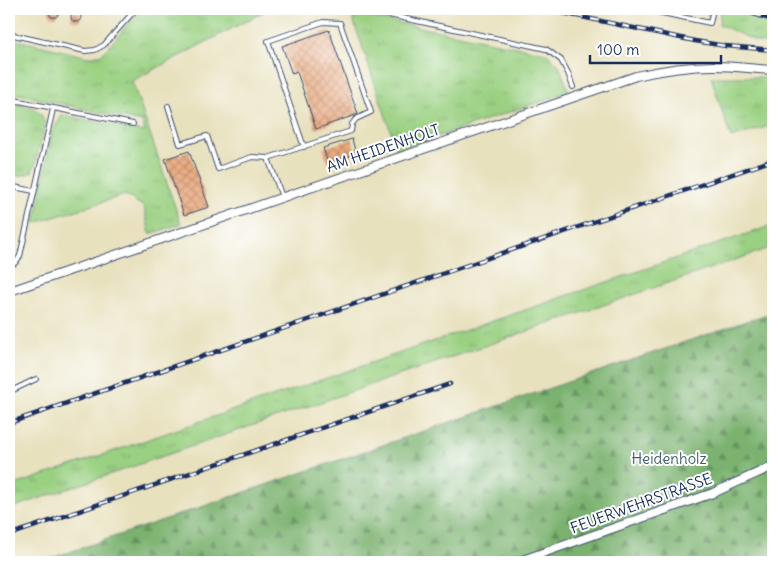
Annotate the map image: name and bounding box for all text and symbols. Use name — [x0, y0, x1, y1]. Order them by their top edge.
scale bar — [590, 32, 721, 64]
text: 100 m — [597, 40, 639, 59]
street label: AM HEIDENHOLT — [324, 120, 442, 176]
park label: Heidenholz — [631, 449, 707, 468]
street label: FEUERWEHRSTRASSE — [568, 468, 715, 537]

